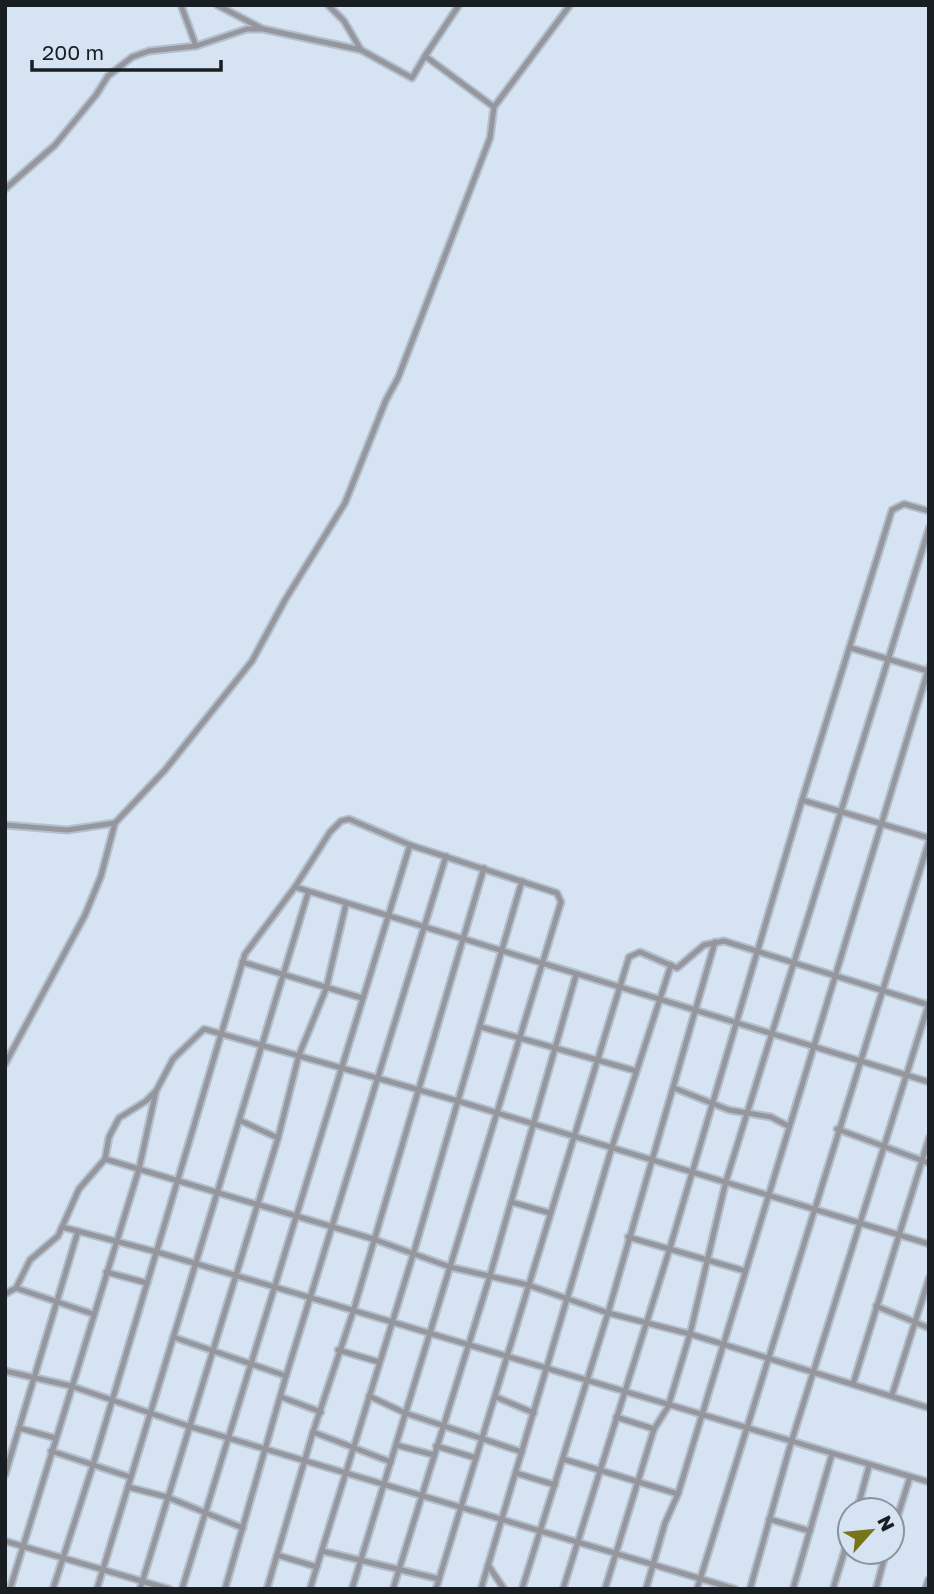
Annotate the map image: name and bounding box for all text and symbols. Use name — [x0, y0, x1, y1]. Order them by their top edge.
scale bar — [32, 28, 220, 72]
text: 200 m — [42, 39, 104, 65]
north arrow — [836, 1496, 906, 1566]
text: N — [873, 1511, 900, 1535]

